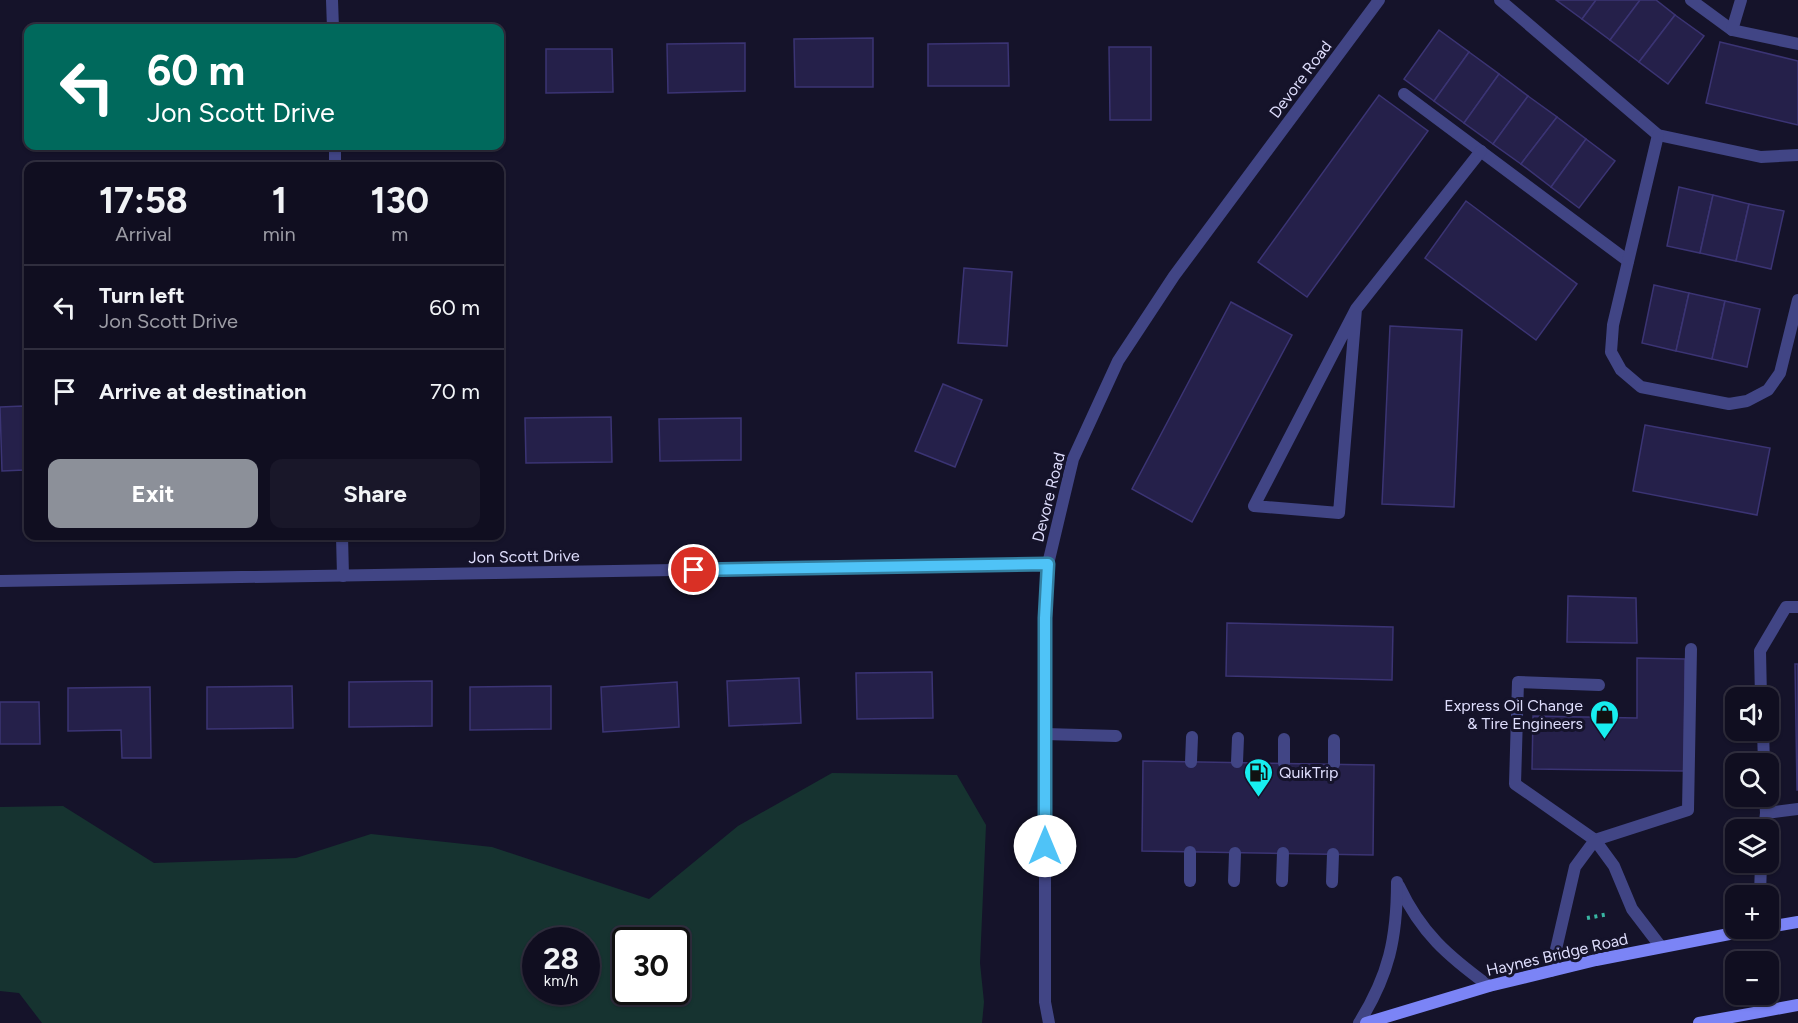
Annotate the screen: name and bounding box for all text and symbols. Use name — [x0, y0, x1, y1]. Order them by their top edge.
street label: Devore Road — [1265, 37, 1336, 122]
text: 60 m — [147, 45, 245, 96]
icon: left — [48, 48, 126, 126]
text: Jon Scott Drive — [147, 96, 335, 129]
text: 17:58 — [99, 179, 188, 222]
text: 1 — [272, 179, 287, 222]
text: 130 — [371, 179, 429, 222]
text: Arrival — [115, 222, 172, 246]
text: min — [263, 222, 296, 246]
text: m — [391, 222, 408, 246]
text: Turn left — [99, 282, 185, 309]
icon: left — [48, 291, 81, 324]
text: 60 m — [429, 294, 480, 321]
text: Jon Scott Drive — [99, 309, 238, 333]
icon: arrive — [48, 375, 81, 408]
text: Arrive at destination — [99, 378, 307, 405]
text: 70 m — [430, 378, 480, 405]
street label: Devore Road — [1028, 450, 1069, 544]
button: Exit — [48, 459, 258, 528]
button: Share — [270, 459, 480, 528]
pin — [668, 544, 719, 595]
street label: Jon Scott Drive — [468, 546, 580, 567]
icon: arrive — [677, 553, 710, 586]
map controls — [1725, 687, 1779, 1005]
button: sound — [1725, 687, 1779, 741]
place label: Express Oil Change & Tire Engineers — [1444, 696, 1583, 733]
shop icon: Express Oil Change & Tire Engineers — [1588, 698, 1620, 740]
button: search — [1725, 753, 1779, 807]
fuel station icon: QuikTrip — [1242, 756, 1274, 798]
place label: QuikTrip — [1279, 763, 1339, 782]
position arrow — [1013, 814, 1077, 878]
button: layers — [1725, 819, 1779, 873]
button: + — [1725, 885, 1779, 939]
speed limit sign: 30 — [612, 927, 690, 1005]
street label: Haynes Bridge Road — [1484, 929, 1630, 980]
text: 28 — [543, 940, 579, 977]
button: − — [1725, 951, 1779, 1005]
text: km/h — [544, 972, 578, 990]

